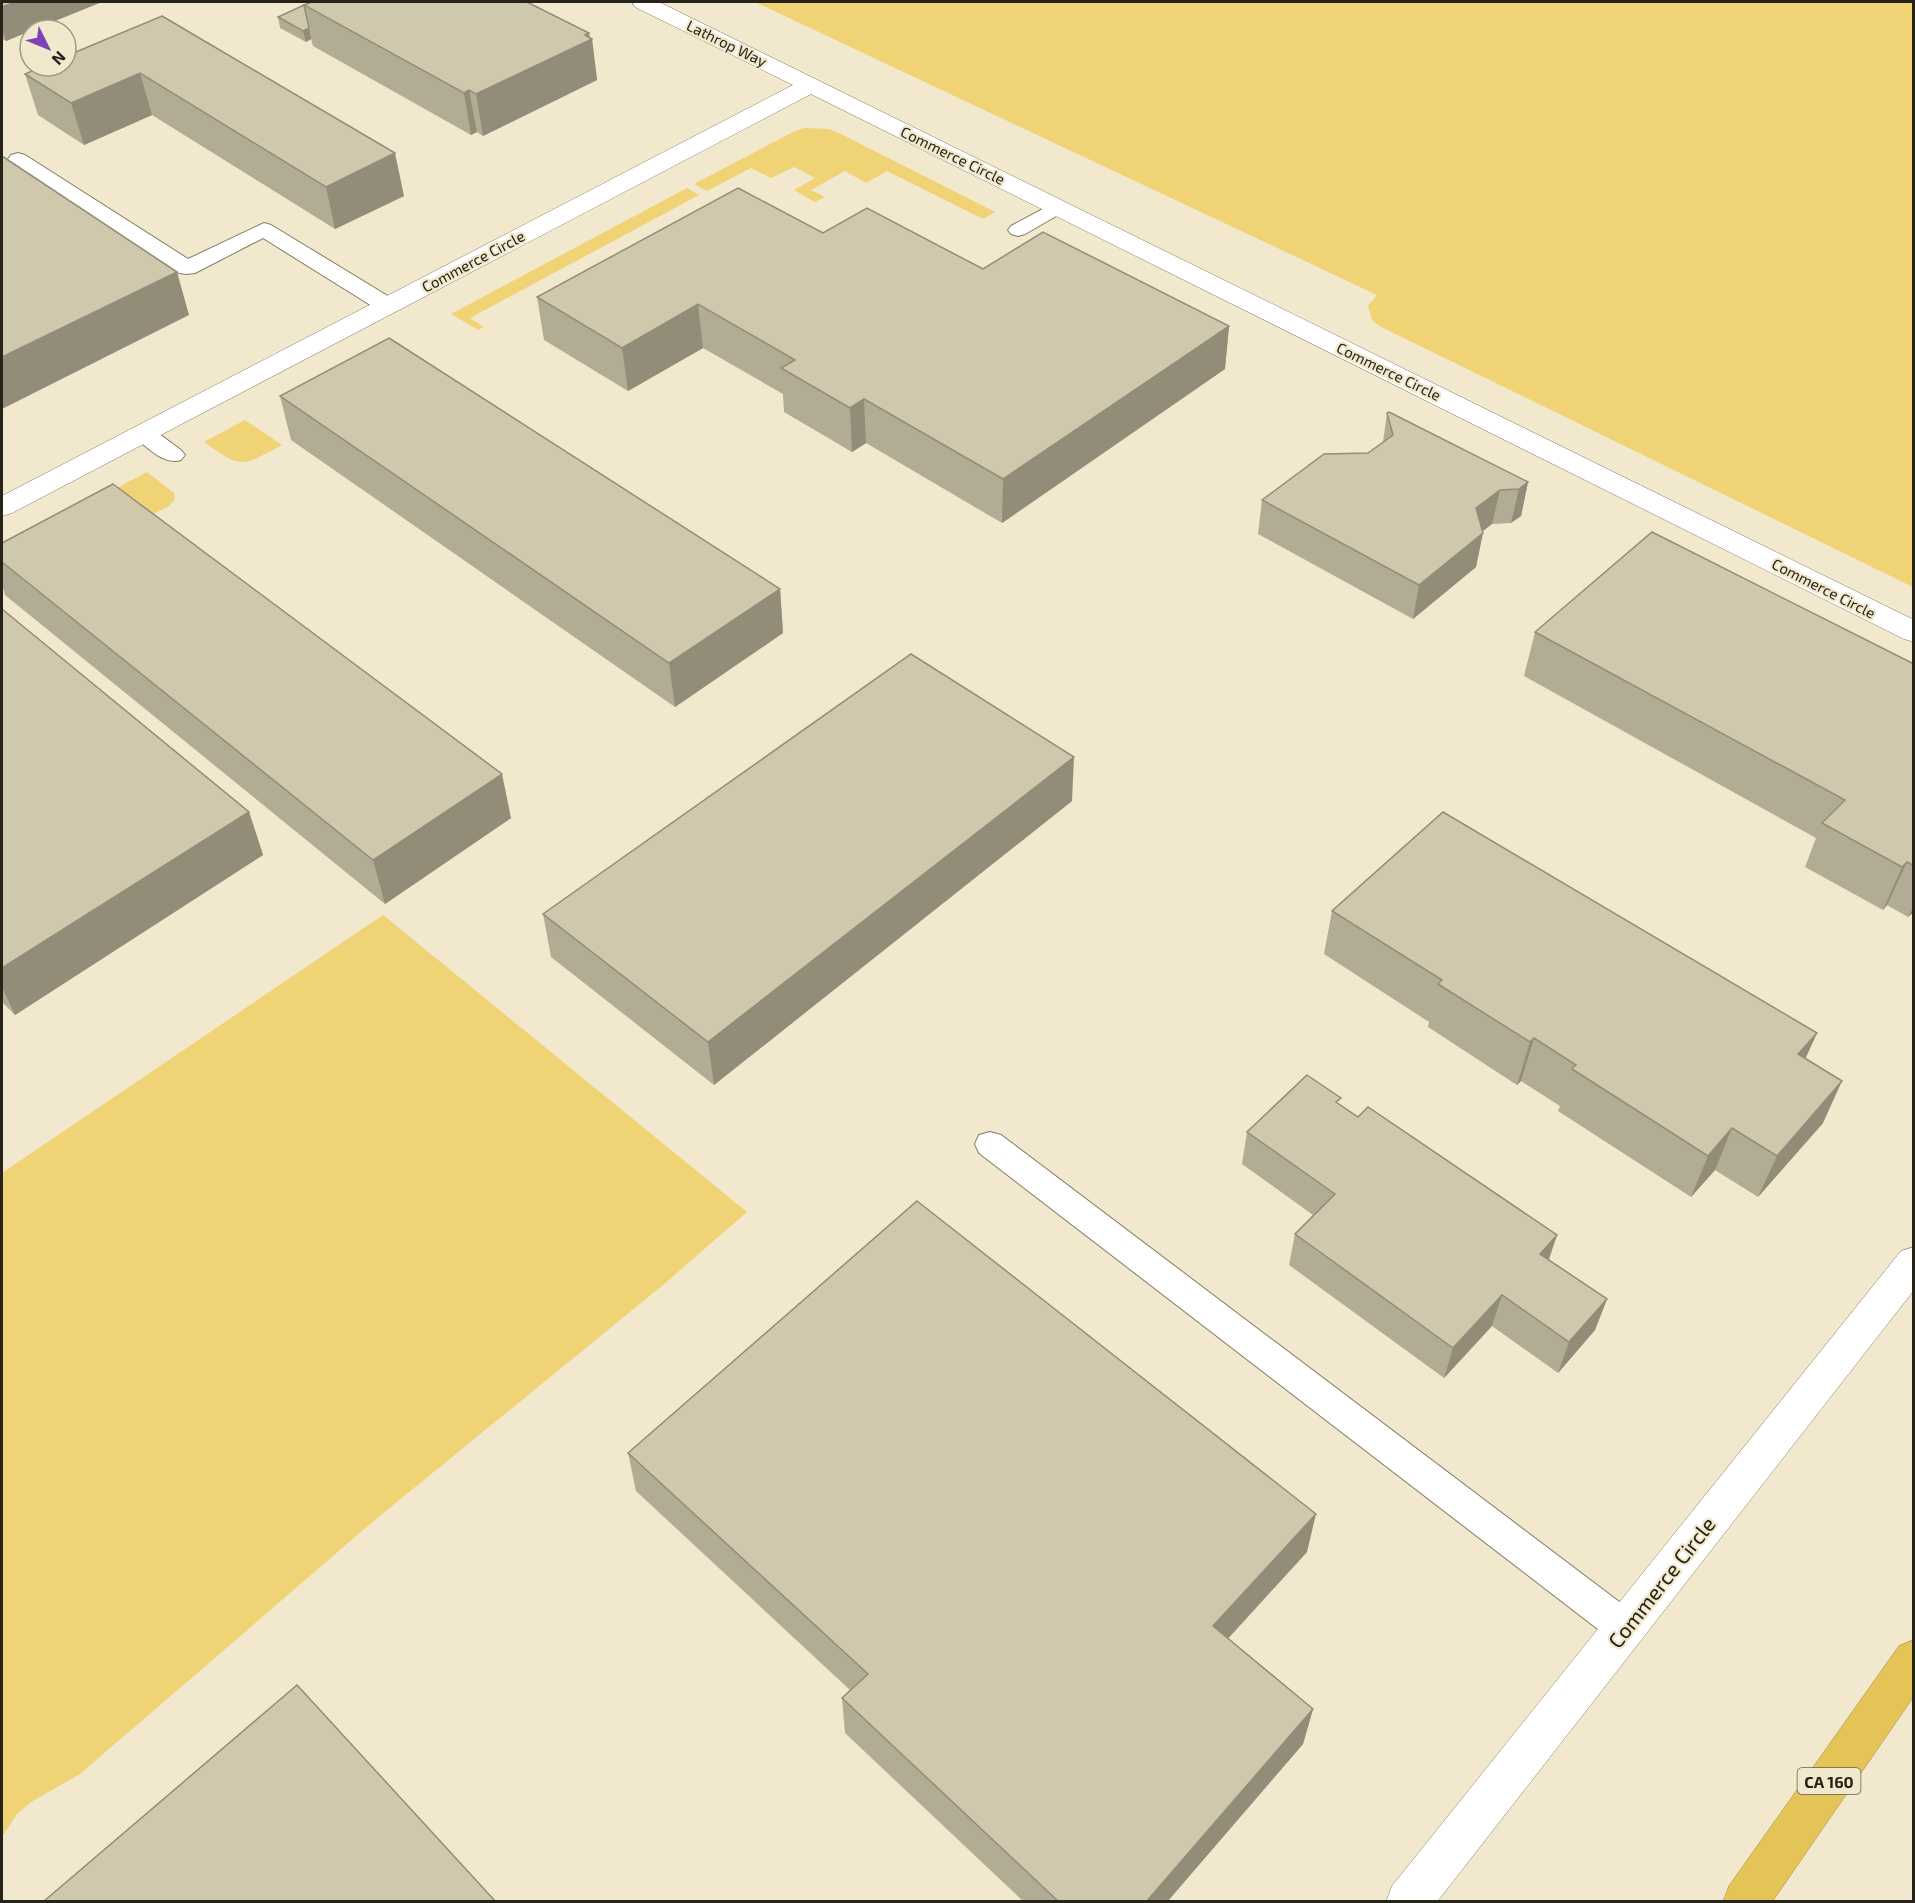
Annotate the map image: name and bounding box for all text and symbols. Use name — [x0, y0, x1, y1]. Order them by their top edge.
street label: Lathrop Way — [684, 16, 770, 70]
north arrow — [18, 18, 78, 78]
text: N — [48, 48, 70, 69]
street label: Commerce Circle — [898, 122, 1008, 188]
street label: Commerce Circle — [419, 226, 527, 296]
street label: Commerce Circle — [1334, 338, 1444, 404]
street label: Commerce Circle — [1769, 554, 1879, 622]
street label: Commerce Circle — [1602, 1512, 1720, 1652]
road number: CA 160 — [1798, 1768, 1860, 1794]

